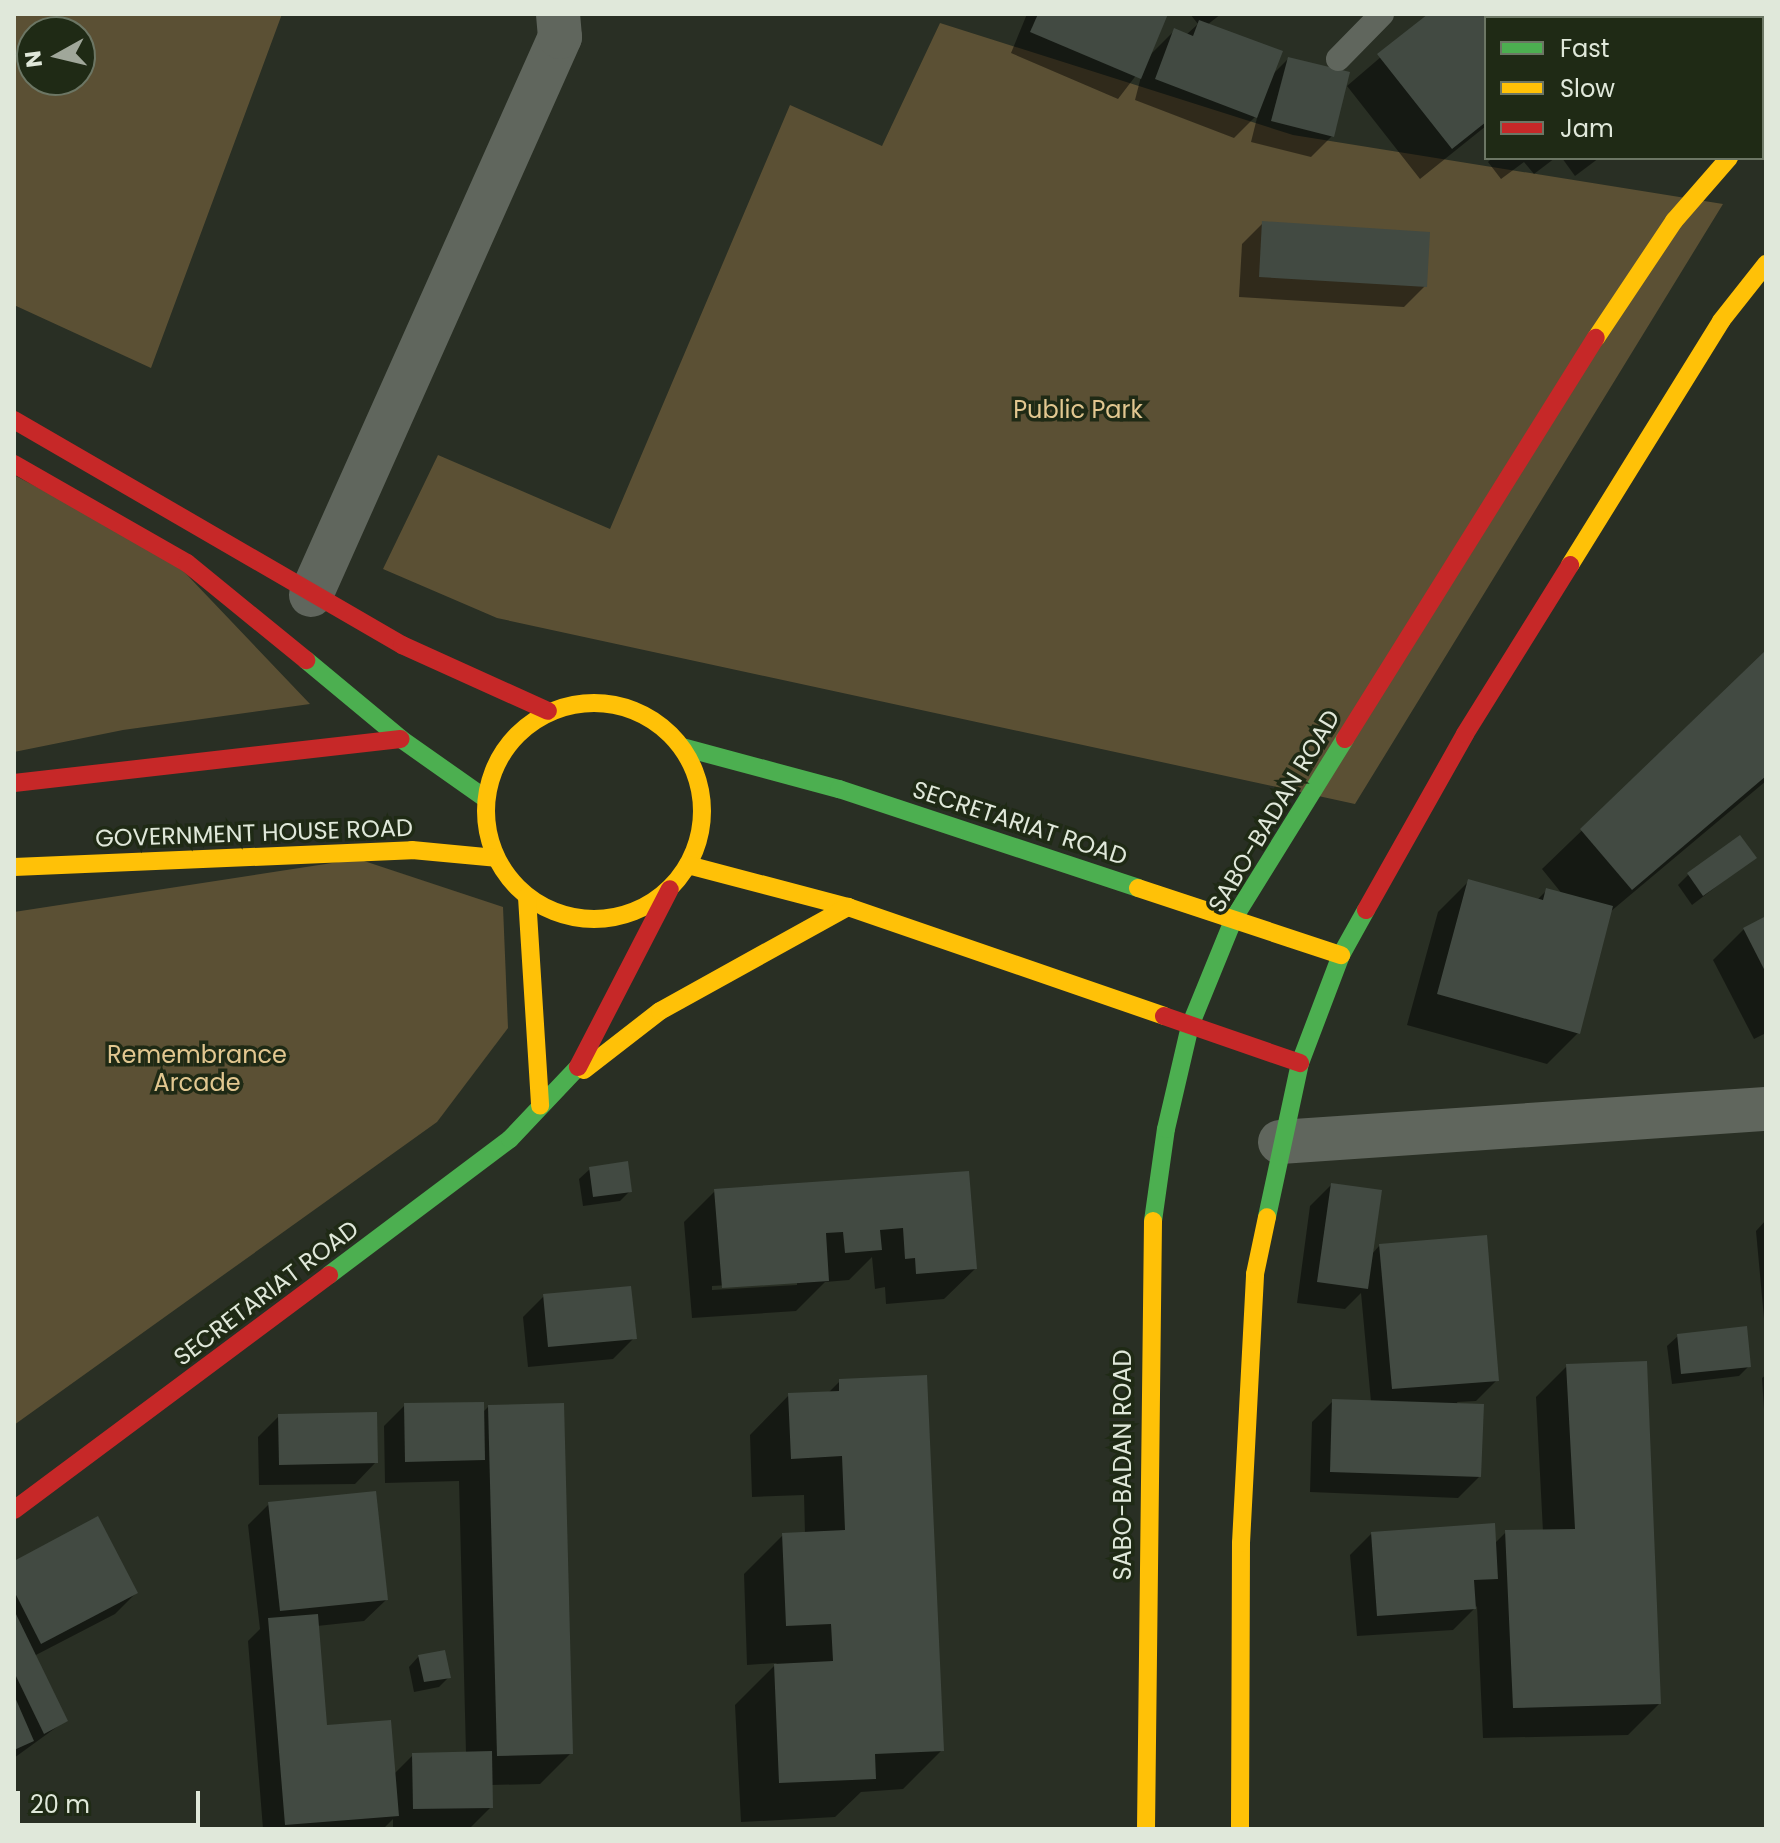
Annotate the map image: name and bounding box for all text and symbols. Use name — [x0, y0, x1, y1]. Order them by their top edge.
north arrow — [16, 16, 96, 96]
legend — [1484, 16, 1764, 160]
text: Fast — [1560, 32, 1610, 65]
text: N — [17, 49, 50, 69]
text: Slow — [1560, 72, 1615, 105]
text: Jam — [1560, 112, 1614, 145]
park label: Public Park — [1013, 396, 1143, 424]
street label: SABO-BADAN ROAD — [1202, 705, 1346, 917]
street label: SECRETARIAT ROAD — [909, 775, 1131, 871]
street label: GOVERNMENT HOUSE ROAD — [95, 813, 413, 853]
park label: Remembrance Arcade — [107, 1041, 287, 1097]
street label: SECRETARIAT ROAD — [168, 1214, 364, 1372]
street label: SABO-BADAN ROAD — [1109, 1350, 1137, 1580]
scale bar — [20, 1775, 204, 1825]
text: 20 m — [30, 1788, 90, 1821]

